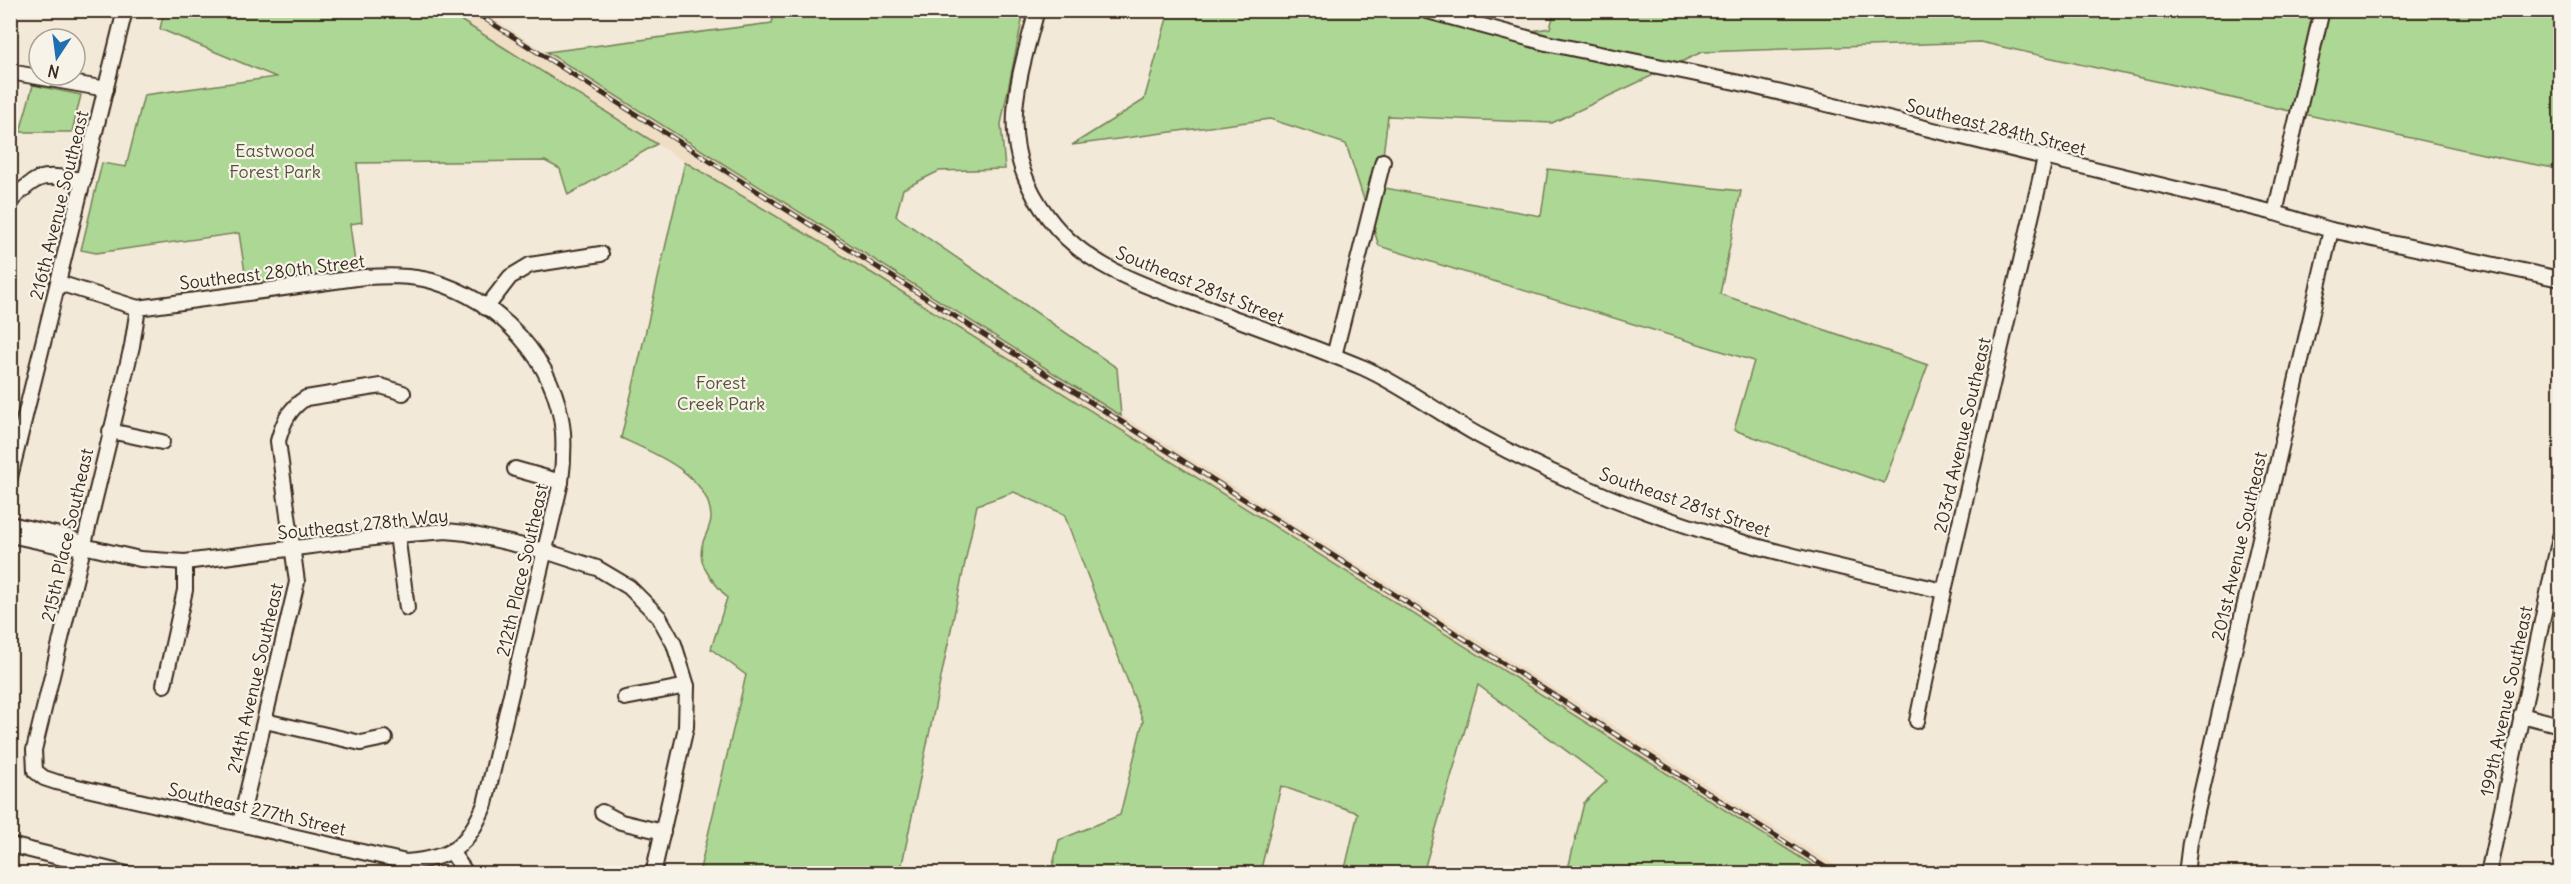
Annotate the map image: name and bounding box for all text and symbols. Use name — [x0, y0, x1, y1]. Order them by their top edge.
north arrow — [27, 27, 87, 87]
text: N — [46, 61, 61, 83]
street label: Southeast 284th Street — [1903, 93, 2089, 161]
street label: 216th Avenue Southeast — [24, 108, 94, 302]
park label: Eastwood Forest Park — [229, 139, 321, 183]
street label: Southeast 281st Street — [1112, 241, 1288, 329]
street label: Southeast 280th Street — [178, 249, 366, 295]
street label: 203rd Avenue Southeast — [1928, 335, 1996, 535]
park label: Forest Creek Park — [677, 371, 765, 415]
street label: 215th Place Southeast — [36, 446, 98, 624]
street label: 201st Avenue Southeast — [2206, 449, 2272, 643]
street label: Southeast 281st Street — [1596, 462, 1774, 542]
street label: 212th Place Southeast — [491, 481, 553, 659]
street label: Southeast 278th Way — [276, 504, 450, 544]
street label: 214th Avenue Southeast — [222, 581, 288, 775]
street label: 199th Avenue Southeast — [2475, 603, 2537, 799]
street label: Southeast 277th Street — [166, 777, 348, 841]

